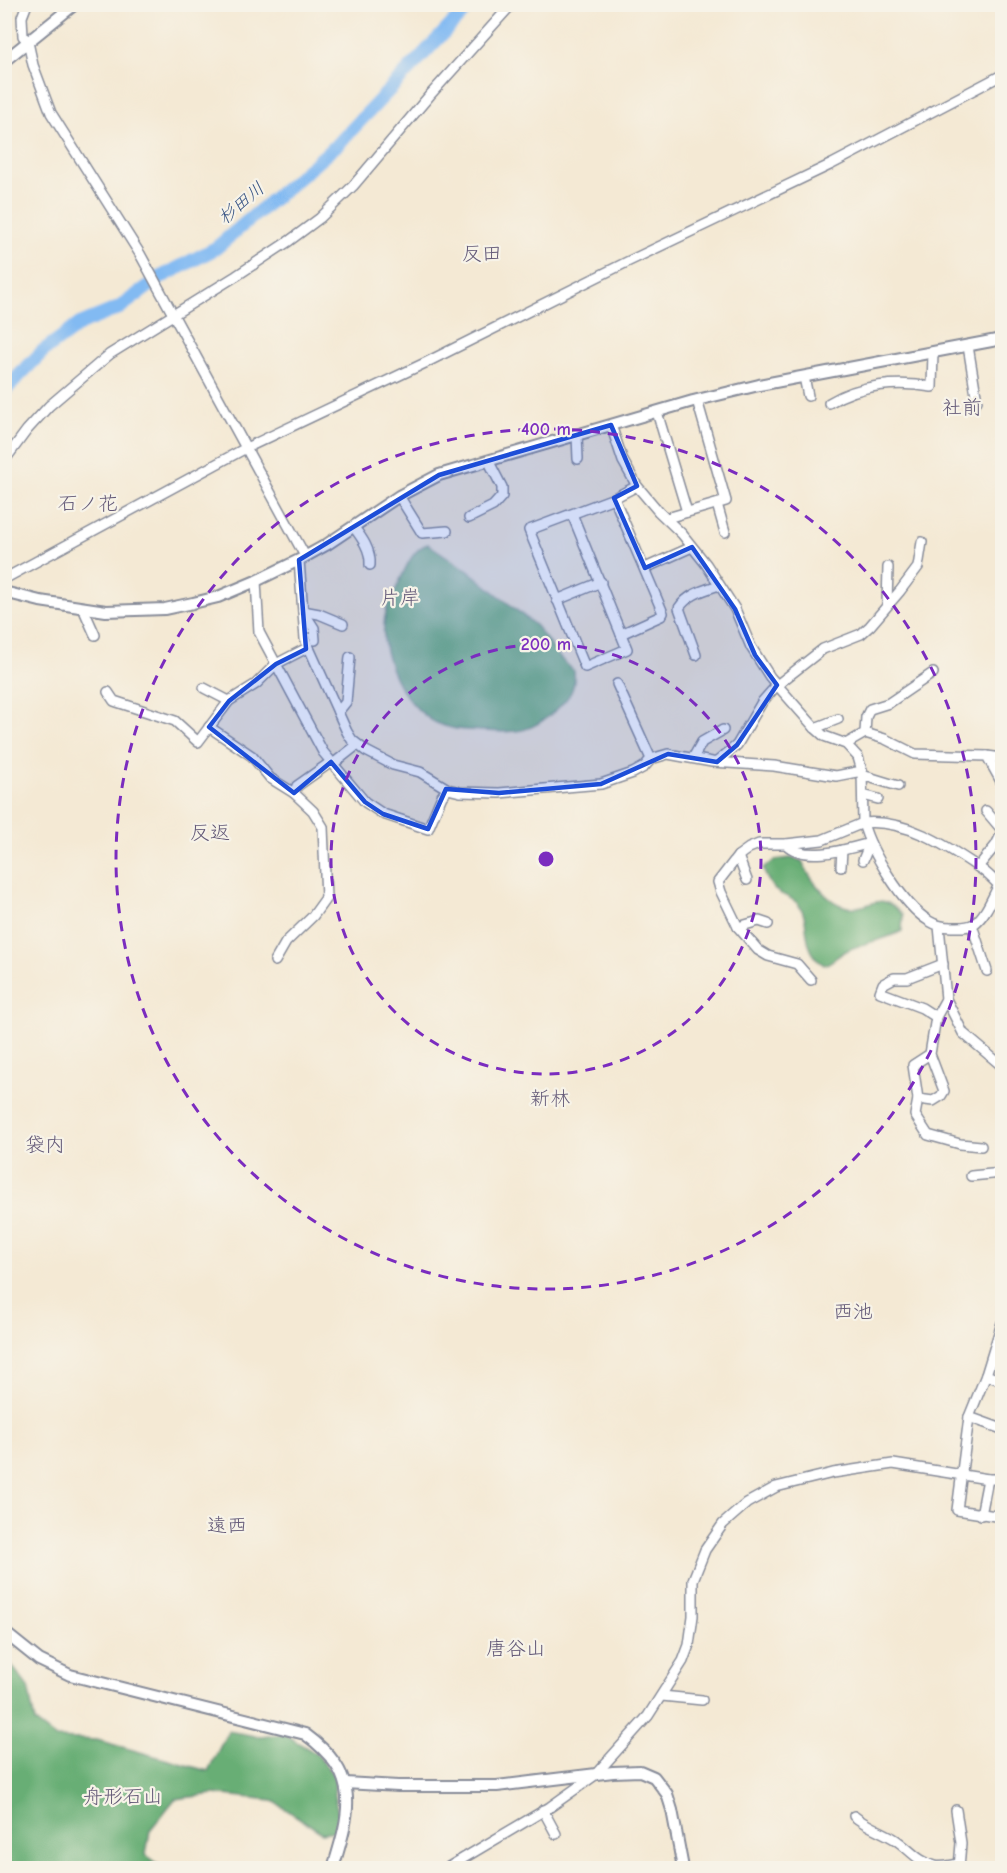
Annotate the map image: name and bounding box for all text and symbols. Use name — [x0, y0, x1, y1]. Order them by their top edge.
water label: 杉田川 — [214, 178, 269, 229]
district label: 反田 — [462, 242, 502, 265]
district label: 社前 — [942, 396, 982, 419]
text: 400 m — [521, 419, 571, 440]
district label: 石ノ花 — [58, 492, 118, 515]
district label: 片岸 — [380, 586, 420, 609]
text: 200 m — [521, 634, 571, 655]
district label: 反返 — [190, 821, 230, 844]
centre of rings — [536, 849, 556, 869]
district label: 新林 — [530, 1087, 570, 1110]
district label: 袋内 — [25, 1133, 65, 1156]
district label: 西池 — [833, 1300, 873, 1323]
district label: 遠西 — [207, 1514, 247, 1537]
district label: 唐谷山 — [486, 1637, 546, 1660]
district label: 舟形石山 — [83, 1785, 163, 1808]

